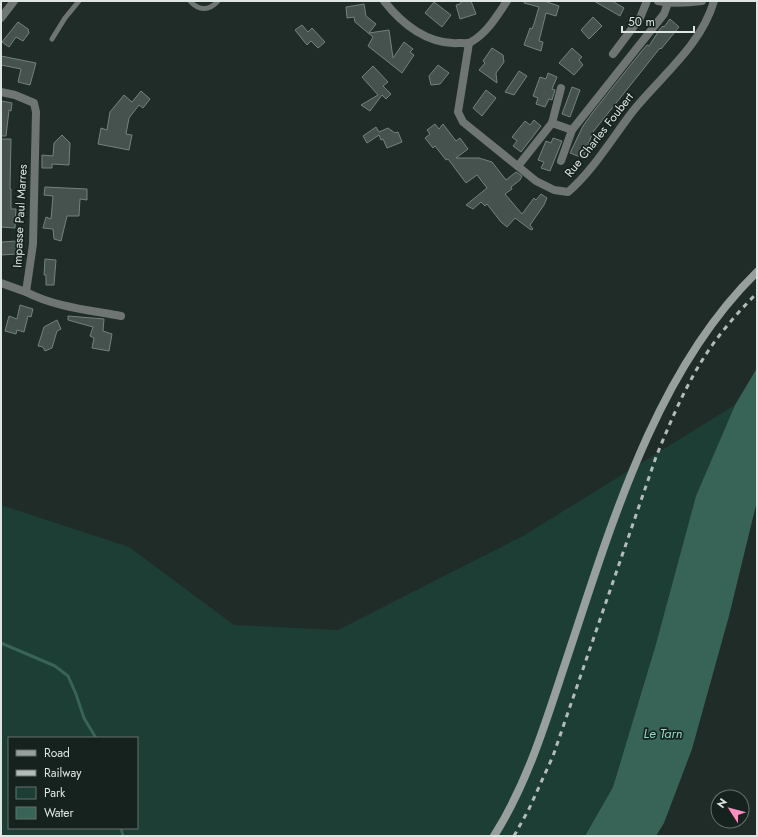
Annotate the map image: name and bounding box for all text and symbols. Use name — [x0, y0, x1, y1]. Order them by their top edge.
scale bar — [622, 8, 694, 34]
text: 50 m — [628, 13, 655, 31]
street label: Rue Charles Foubert — [560, 89, 638, 181]
street label: Impasse Paul Marres — [8, 164, 32, 268]
water label: Le Tarn — [644, 724, 683, 743]
legend — [8, 737, 138, 829]
text: Road — [44, 744, 70, 762]
text: Railway — [44, 764, 82, 782]
text: Park — [44, 784, 66, 802]
north arrow — [710, 789, 750, 829]
text: N — [713, 795, 731, 811]
text: Water — [44, 804, 75, 822]

